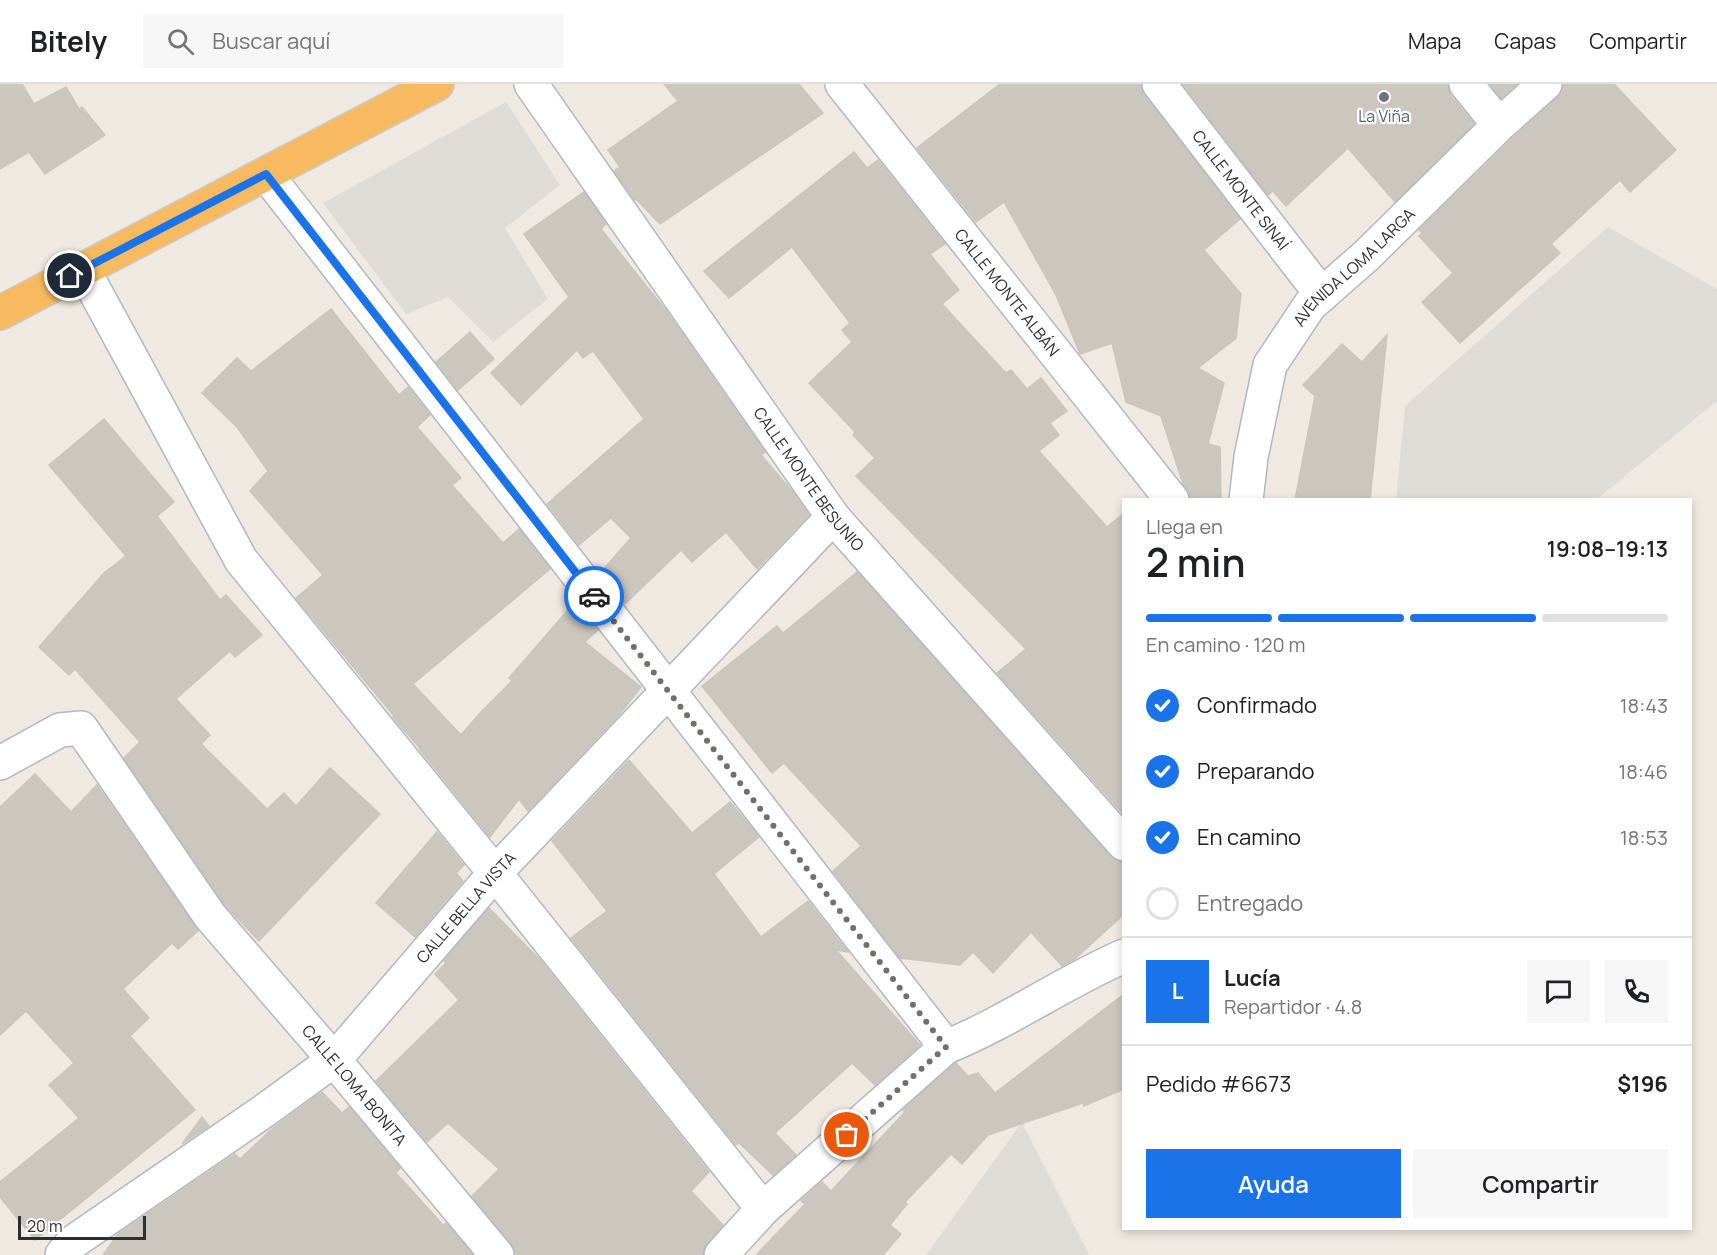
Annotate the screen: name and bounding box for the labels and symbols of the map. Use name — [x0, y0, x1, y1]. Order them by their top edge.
marker: La Viña — [1377, 90, 1391, 104]
place label: La Viña — [1358, 105, 1410, 127]
street label: CALLE MONTE SINAÍ — [1188, 125, 1294, 255]
street label: AVENIDA LOMA LARGA — [1288, 203, 1420, 331]
street label: CALLE MONTE ALBÁN — [950, 224, 1065, 361]
pin — [44, 250, 95, 301]
street label: CALLE MONTE BESUNIO — [749, 403, 869, 556]
courier — [564, 566, 624, 626]
street label: CALLE BELLA VISTA — [411, 847, 521, 968]
street label: CALLE LOMA BONITA — [297, 1020, 412, 1150]
pin — [821, 1109, 872, 1160]
scale bar — [18, 1213, 146, 1240]

